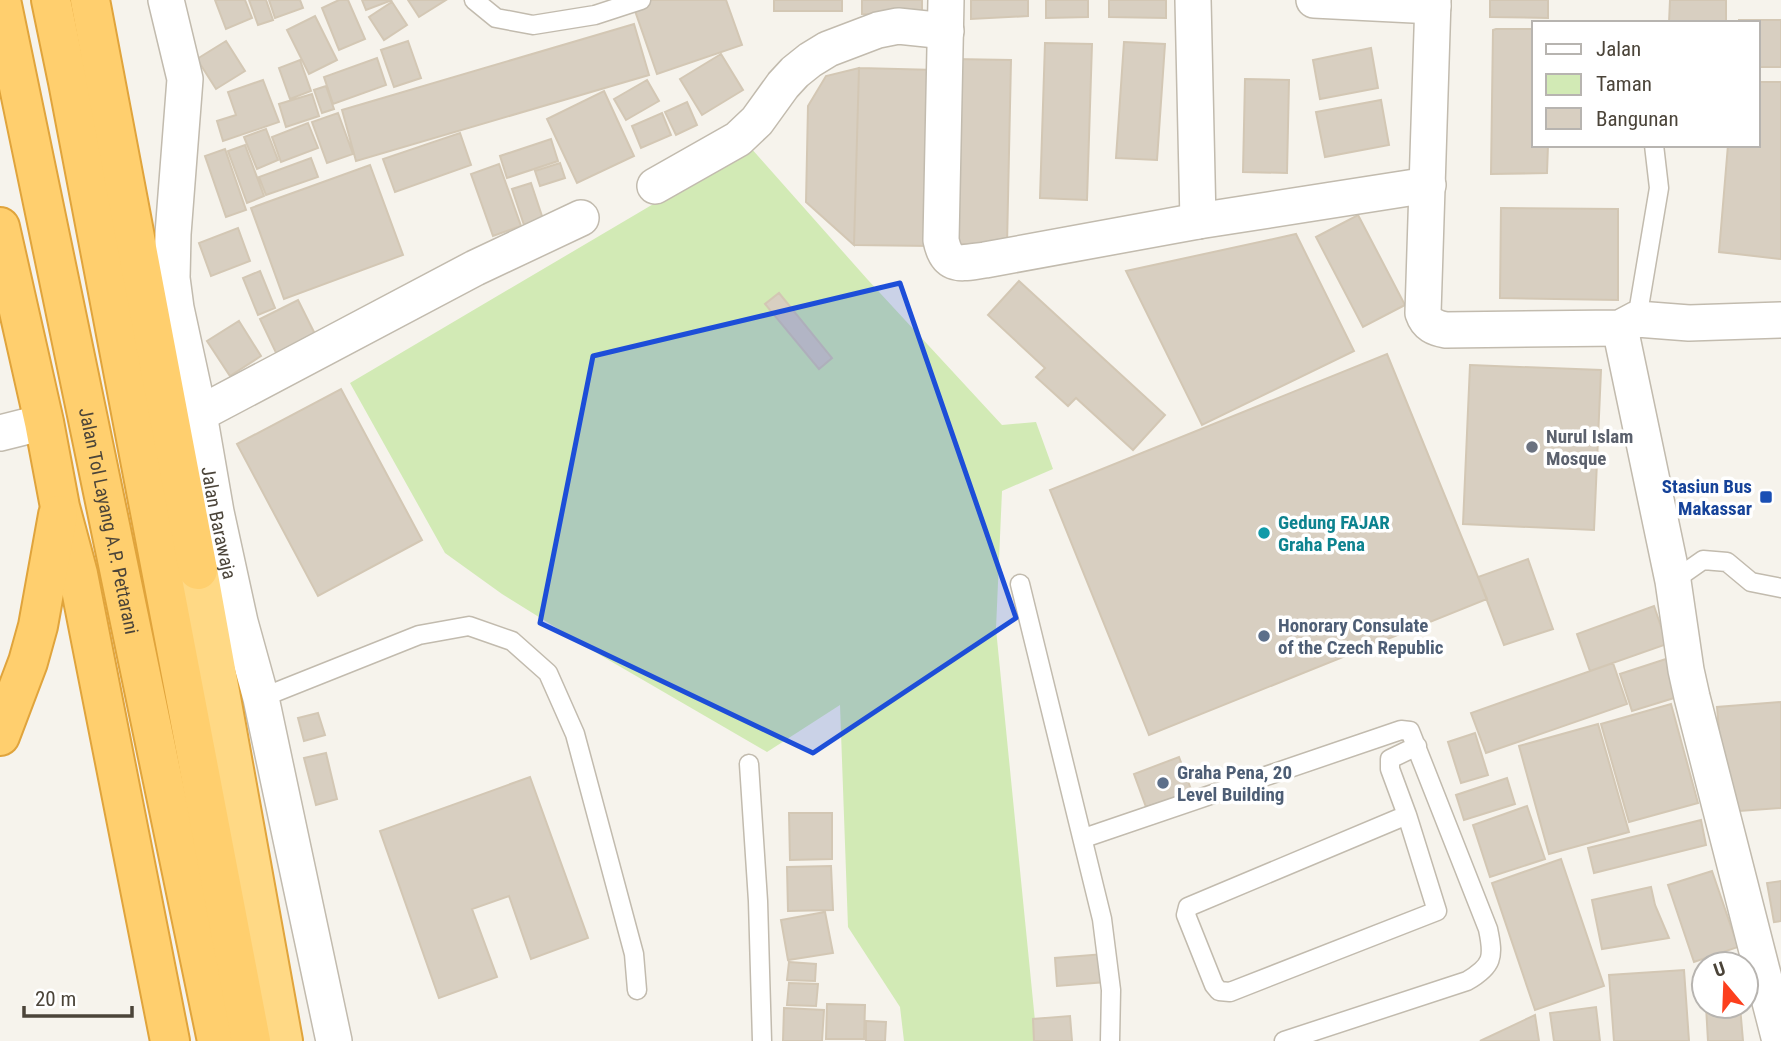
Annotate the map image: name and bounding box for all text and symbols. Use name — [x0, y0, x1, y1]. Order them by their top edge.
legend — [1532, 21, 1760, 147]
text: Jalan — [1596, 37, 1641, 61]
text: Taman — [1596, 72, 1652, 96]
text: Bangunan — [1596, 107, 1679, 131]
street label: Jalan Tol Layang A.P. Pettarani — [74, 406, 144, 636]
place label: Nurul Islam Mosque — [1546, 425, 1633, 470]
marker: Nurul Islam Mosque — [1524, 439, 1540, 455]
street label: Jalan Barawaja — [197, 465, 242, 581]
place label: Stasiun Bus Makassar — [1662, 475, 1752, 520]
marker: Stasiun Bus Makassar — [1758, 489, 1774, 505]
place label: Gedung FAJAR Graha Pena — [1278, 511, 1390, 556]
marker: Gedung FAJAR Graha Pena — [1256, 525, 1272, 541]
place label: Honorary Consulate of the Czech Republic — [1278, 614, 1444, 659]
marker: Honorary Consulate of the Czech Republic — [1256, 628, 1272, 644]
place label: Graha Pena, 20 Level Building — [1177, 761, 1292, 806]
marker: Graha Pena, 20 Level Building — [1155, 775, 1171, 791]
north arrow — [1690, 950, 1760, 1020]
text: U — [1711, 957, 1729, 982]
scale bar — [24, 974, 133, 1018]
text: 20 m — [35, 987, 76, 1011]

